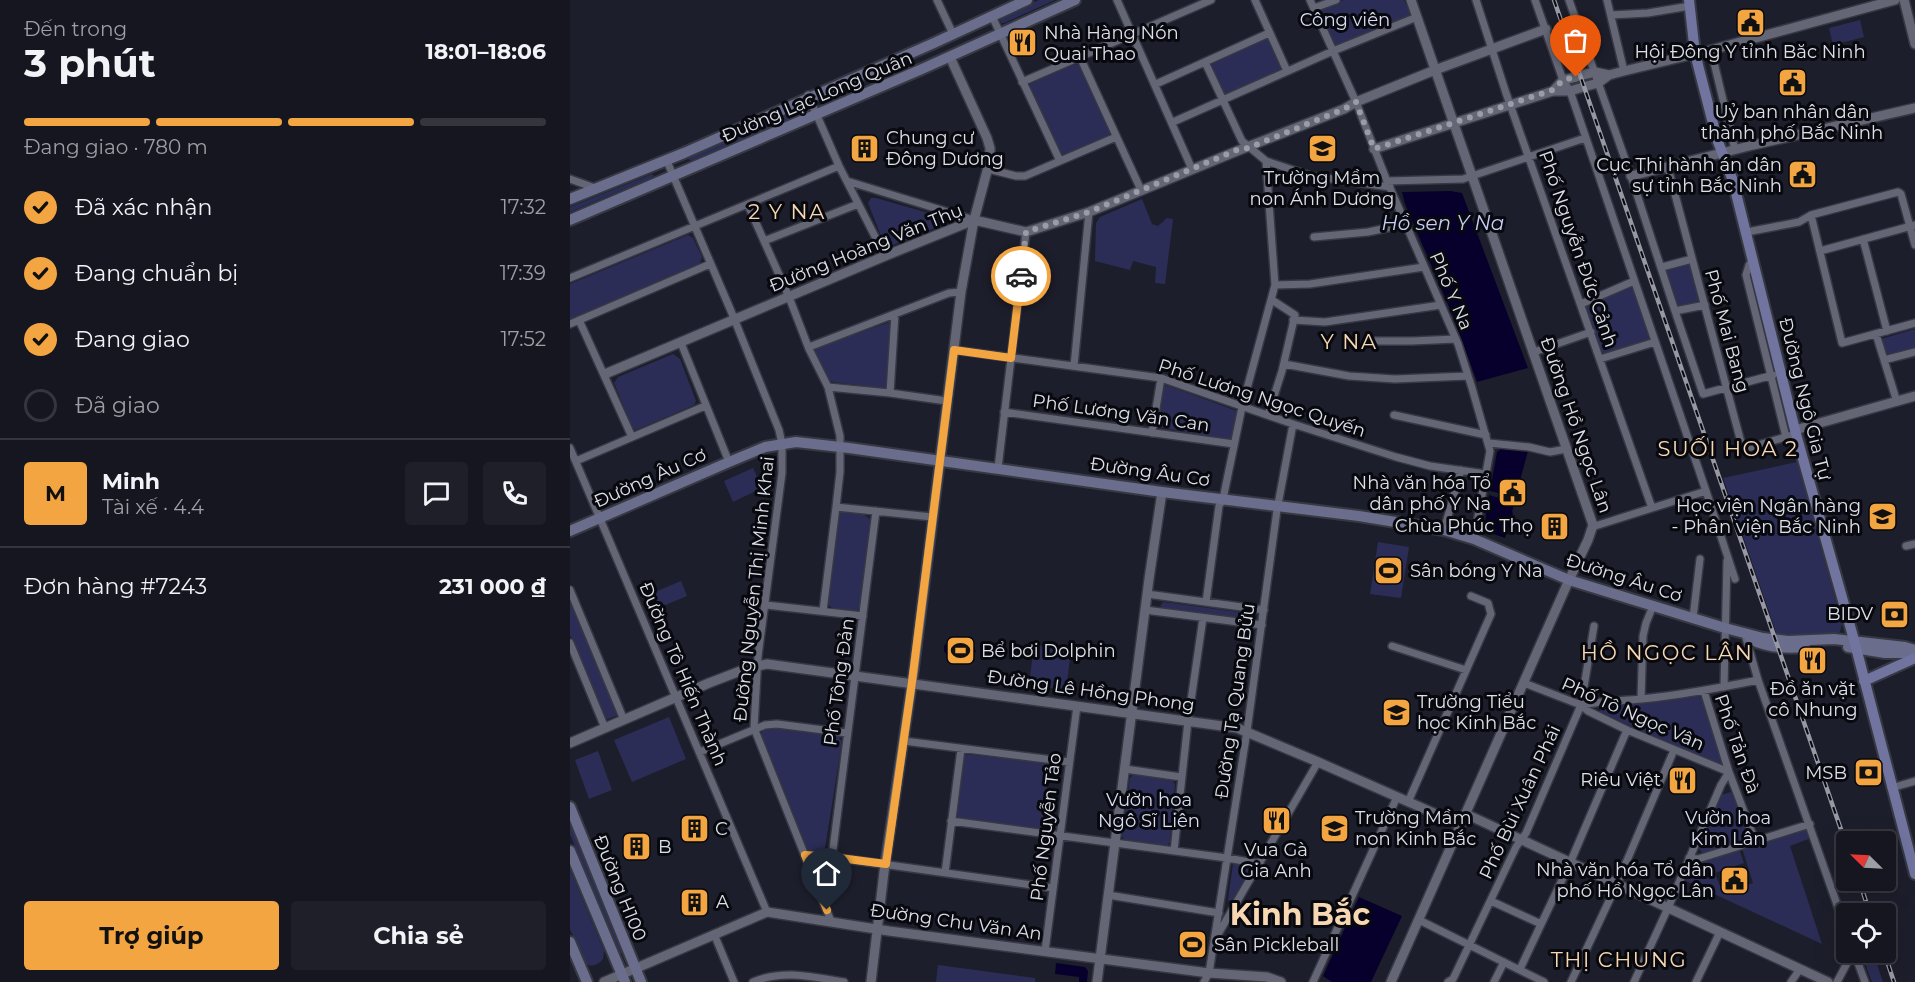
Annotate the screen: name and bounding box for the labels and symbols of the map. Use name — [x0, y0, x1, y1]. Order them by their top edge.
public building icon: Hội Đông Y tỉnh Băc Ninh — [1734, 7, 1766, 39]
park label: Công viên — [1300, 9, 1390, 31]
pin — [1550, 15, 1601, 77]
place label: Nhà Hàng Nón Quai Thao — [1044, 22, 1179, 65]
restaurant icon: Nhà Hàng Nón Quai Thao — [1007, 27, 1039, 59]
place label: Hội Đông Y tỉnh Băc Ninh — [1634, 41, 1866, 63]
street label: Đường Lạc Long Quân — [719, 47, 915, 147]
public building icon: Uỷ ban nhân dân thành phố Bắc Ninh — [1776, 67, 1808, 99]
place label: Uỷ ban nhân dân thành phố Bắc Ninh — [1701, 101, 1883, 144]
place label: Chung cư Đông Dương — [886, 127, 1004, 170]
building icon: Chung cư Đông Dương — [849, 132, 881, 164]
school or university icon: Trường Mầm non Ánh Dương — [1306, 133, 1338, 165]
street label: Phố Nguyễn Đức Cảnh — [1534, 148, 1622, 350]
place label: Cục Thi hành án dân sự tỉnh Bắc Ninh — [1596, 154, 1782, 197]
public building icon: Cục Thi hành án dân sự tỉnh Bắc Ninh — [1787, 159, 1819, 191]
place label: Trường Mầm non Ánh Dương — [1250, 167, 1394, 210]
district label: 2 Y NA — [748, 199, 826, 224]
street label: Đường Hoàng Văn Thụ — [766, 199, 966, 297]
water label: Hồ sen Y Na — [1382, 211, 1504, 235]
courier — [991, 246, 1051, 306]
street label: Phố Y Na — [1425, 249, 1477, 333]
street label: Phố Mai Bang — [1700, 267, 1754, 395]
street label: Đường Ngô Gia Tự — [1774, 315, 1836, 483]
district label: Y NA — [1321, 329, 1377, 354]
street label: Đường Hồ Ngọc Lân — [1536, 334, 1616, 516]
street label: Phố Lương Ngọc Quyến — [1156, 354, 1368, 442]
street label: Phố Lương Văn Can — [1031, 390, 1211, 436]
district label: SUỐI HOA 2 — [1658, 436, 1798, 461]
street label: Đường Âu Cơ — [590, 443, 710, 513]
street label: Đường Âu Cơ — [1089, 453, 1211, 491]
street label: Đường Nguyễn Thị Minh Khai — [729, 455, 779, 723]
place label: Nhà văn hóa Tổ dân phố Y Na — [1353, 472, 1491, 515]
public building icon: Nhà văn hóa Tổ dân phố Y Na — [1496, 477, 1528, 509]
place label: Học viện Ngân hàng - Phân viện Bắc Ninh — [1672, 495, 1861, 538]
school or university icon: Học viện Ngân hàng - Phân viện Bắc Ninh — [1866, 500, 1898, 532]
building icon: Chùa Phúc Thọ — [1538, 510, 1570, 542]
place label: Chùa Phúc Thọ — [1395, 515, 1533, 537]
street label: Đường Âu Cơ — [1563, 549, 1685, 607]
sports icon: Sân bóng Y Na — [1373, 555, 1405, 587]
place label: Sân bóng Y Na — [1410, 560, 1543, 582]
street label: Đường Tô Hiến Thành — [634, 579, 732, 769]
bank icon: BIDV — [1878, 598, 1910, 630]
street label: Đường Tạ Quang Bửu — [1210, 602, 1260, 800]
place label: BIDV — [1827, 603, 1873, 625]
street label: Phố Tông Đản — [819, 617, 859, 747]
sports icon: Bể bơi Dolphin — [944, 635, 976, 667]
place label: Bể bơi Dolphin — [981, 640, 1116, 662]
district label: HỒ NGỌC LÂN — [1581, 640, 1753, 665]
restaurant icon: Đồ ăn vặt cô Nhung — [1797, 644, 1829, 676]
street label: Đường Lê Hồng Phong — [986, 666, 1196, 716]
street label: Phố Tô Ngọc Vân — [1558, 673, 1708, 755]
place label: Đồ ăn vặt cô Nhung — [1768, 678, 1858, 721]
place label: Trường Tiểu học Kinh Bắc — [1417, 691, 1536, 734]
street label: Phố Tản Đà — [1710, 691, 1764, 797]
school or university icon: Trường Tiểu học Kinh Bắc — [1380, 696, 1412, 728]
street label: Phố Bùi Xuân Phái — [1475, 721, 1565, 883]
street label: Phố Nguyễn Tảo — [1026, 752, 1066, 902]
bank icon: MSB — [1852, 757, 1884, 789]
place label: MSB — [1805, 762, 1847, 784]
restaurant icon: Riêu Việt — [1666, 764, 1698, 796]
place label: Riêu Việt — [1580, 769, 1661, 791]
park label: Vườn hoa Ngô Sĩ Liên — [1098, 789, 1200, 832]
restaurant icon: Vua Gà Gia Anh — [1260, 805, 1292, 837]
place label: Trường Mầm non Kinh Bắc — [1355, 807, 1476, 850]
park label: Vườn hoa Kim Lân — [1685, 807, 1771, 850]
school or university icon: Trường Mầm non Kinh Bắc — [1318, 812, 1350, 844]
building icon: C — [678, 813, 710, 845]
place label: C — [715, 818, 728, 840]
building icon: B — [621, 831, 653, 863]
north arrow — [1836, 831, 1896, 891]
street label: Đường H100 — [589, 832, 651, 944]
place label: B — [658, 836, 672, 858]
place label: Vua Gà Gia Anh — [1240, 839, 1312, 882]
pin — [801, 848, 852, 910]
place label: Nhà văn hóa Tổ dân phố Hồ Ngọc Lân — [1536, 859, 1714, 902]
public building icon: Nhà văn hóa Tổ dân phố Hồ Ngọc Lân — [1719, 864, 1751, 896]
building icon: A — [679, 886, 711, 918]
place label: A — [716, 891, 729, 913]
district label: Kinh Bắc — [1230, 896, 1371, 933]
street label: Đường Chu Văn An — [869, 899, 1043, 945]
sports icon: Sân Pickleball — [1177, 929, 1209, 961]
place label: Sân Pickleball — [1214, 934, 1339, 956]
district label: THỊ CHUNG — [1551, 947, 1687, 972]

